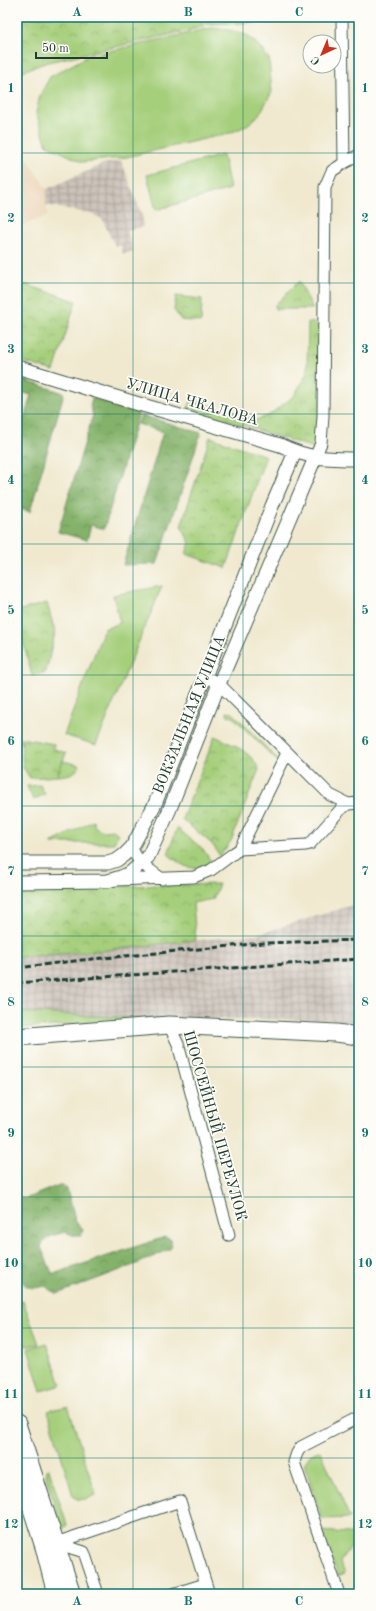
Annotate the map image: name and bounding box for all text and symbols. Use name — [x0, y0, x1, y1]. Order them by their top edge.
text: A — [72, 6, 82, 19]
text: B — [183, 6, 193, 19]
text: C — [295, 6, 303, 19]
scale bar — [36, 34, 107, 60]
north arrow — [302, 34, 342, 74]
text: 50 m — [42, 42, 69, 55]
text: С — [310, 54, 323, 67]
text: 1 — [7, 82, 15, 95]
text: 1 — [361, 82, 369, 95]
text: 2 — [7, 212, 15, 225]
text: 2 — [361, 212, 369, 225]
text: 3 — [7, 343, 15, 356]
text: 3 — [361, 343, 369, 356]
street label: УЛИЦА ЧКАЛОВА — [124, 377, 261, 429]
text: 4 — [7, 474, 15, 487]
text: 4 — [361, 474, 369, 487]
text: 5 — [7, 604, 15, 617]
text: 5 — [361, 604, 369, 617]
street label: ВОКЗАЛЬНАЯ УЛИЦА — [151, 633, 229, 796]
text: 6 — [7, 735, 15, 748]
text: 6 — [361, 735, 369, 748]
text: 7 — [7, 865, 15, 878]
text: 7 — [361, 865, 369, 878]
text: 8 — [7, 996, 15, 1009]
text: 8 — [361, 996, 369, 1009]
street label: ШОССЕЙНЫЙ ПЕРЕУЛОК — [180, 1028, 252, 1223]
text: 9 — [7, 1127, 15, 1140]
text: 9 — [361, 1127, 369, 1140]
text: 10 — [3, 1257, 19, 1270]
text: 10 — [357, 1257, 373, 1270]
text: 11 — [3, 1388, 19, 1401]
text: 11 — [357, 1388, 373, 1401]
text: 12 — [3, 1518, 19, 1531]
text: 12 — [357, 1518, 373, 1531]
text: A — [72, 1595, 82, 1608]
text: B — [183, 1595, 193, 1608]
text: C — [295, 1595, 303, 1608]

